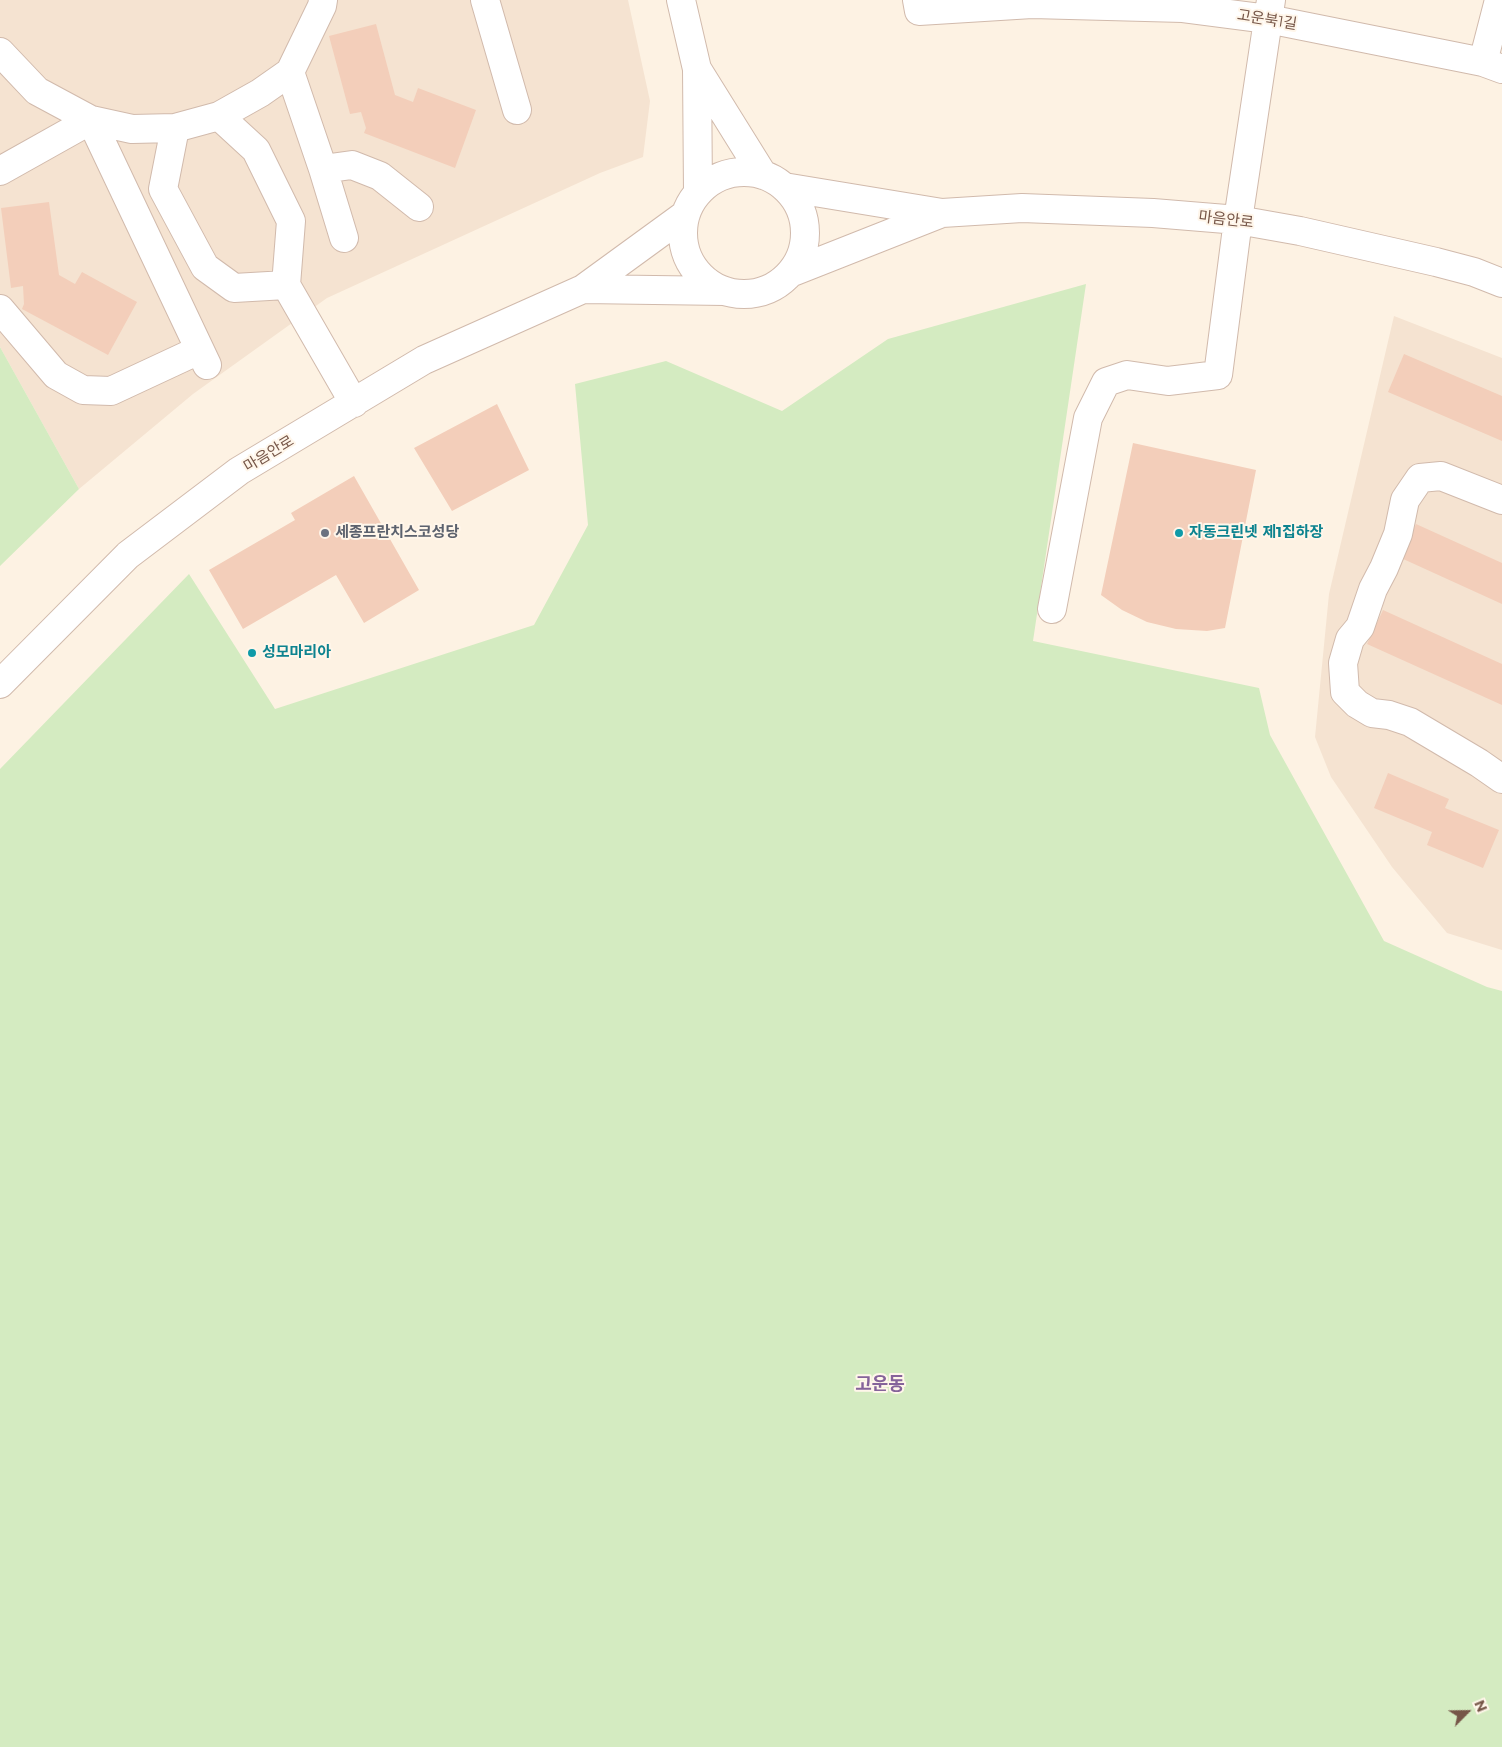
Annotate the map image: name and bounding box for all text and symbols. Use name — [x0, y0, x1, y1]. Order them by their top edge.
street label: 고운북1길 — [1236, 6, 1298, 34]
street label: 마음안로 — [1198, 208, 1254, 232]
street label: 마음안로 — [241, 432, 297, 476]
place label: 세종프란치스코성당 — [335, 524, 459, 542]
place label: 자동크린넷 제1집하장 — [1189, 524, 1323, 542]
marker: 세종프란치스코성당 — [319, 527, 331, 539]
marker: 자동크린넷 제1집하장 — [1173, 527, 1185, 539]
place label: 성모마리아 — [262, 644, 331, 662]
marker: 성모마리아 — [246, 647, 258, 659]
district label: 고운동 — [855, 1374, 905, 1396]
north arrow — [1442, 1687, 1492, 1737]
text: N — [1470, 1697, 1491, 1715]

